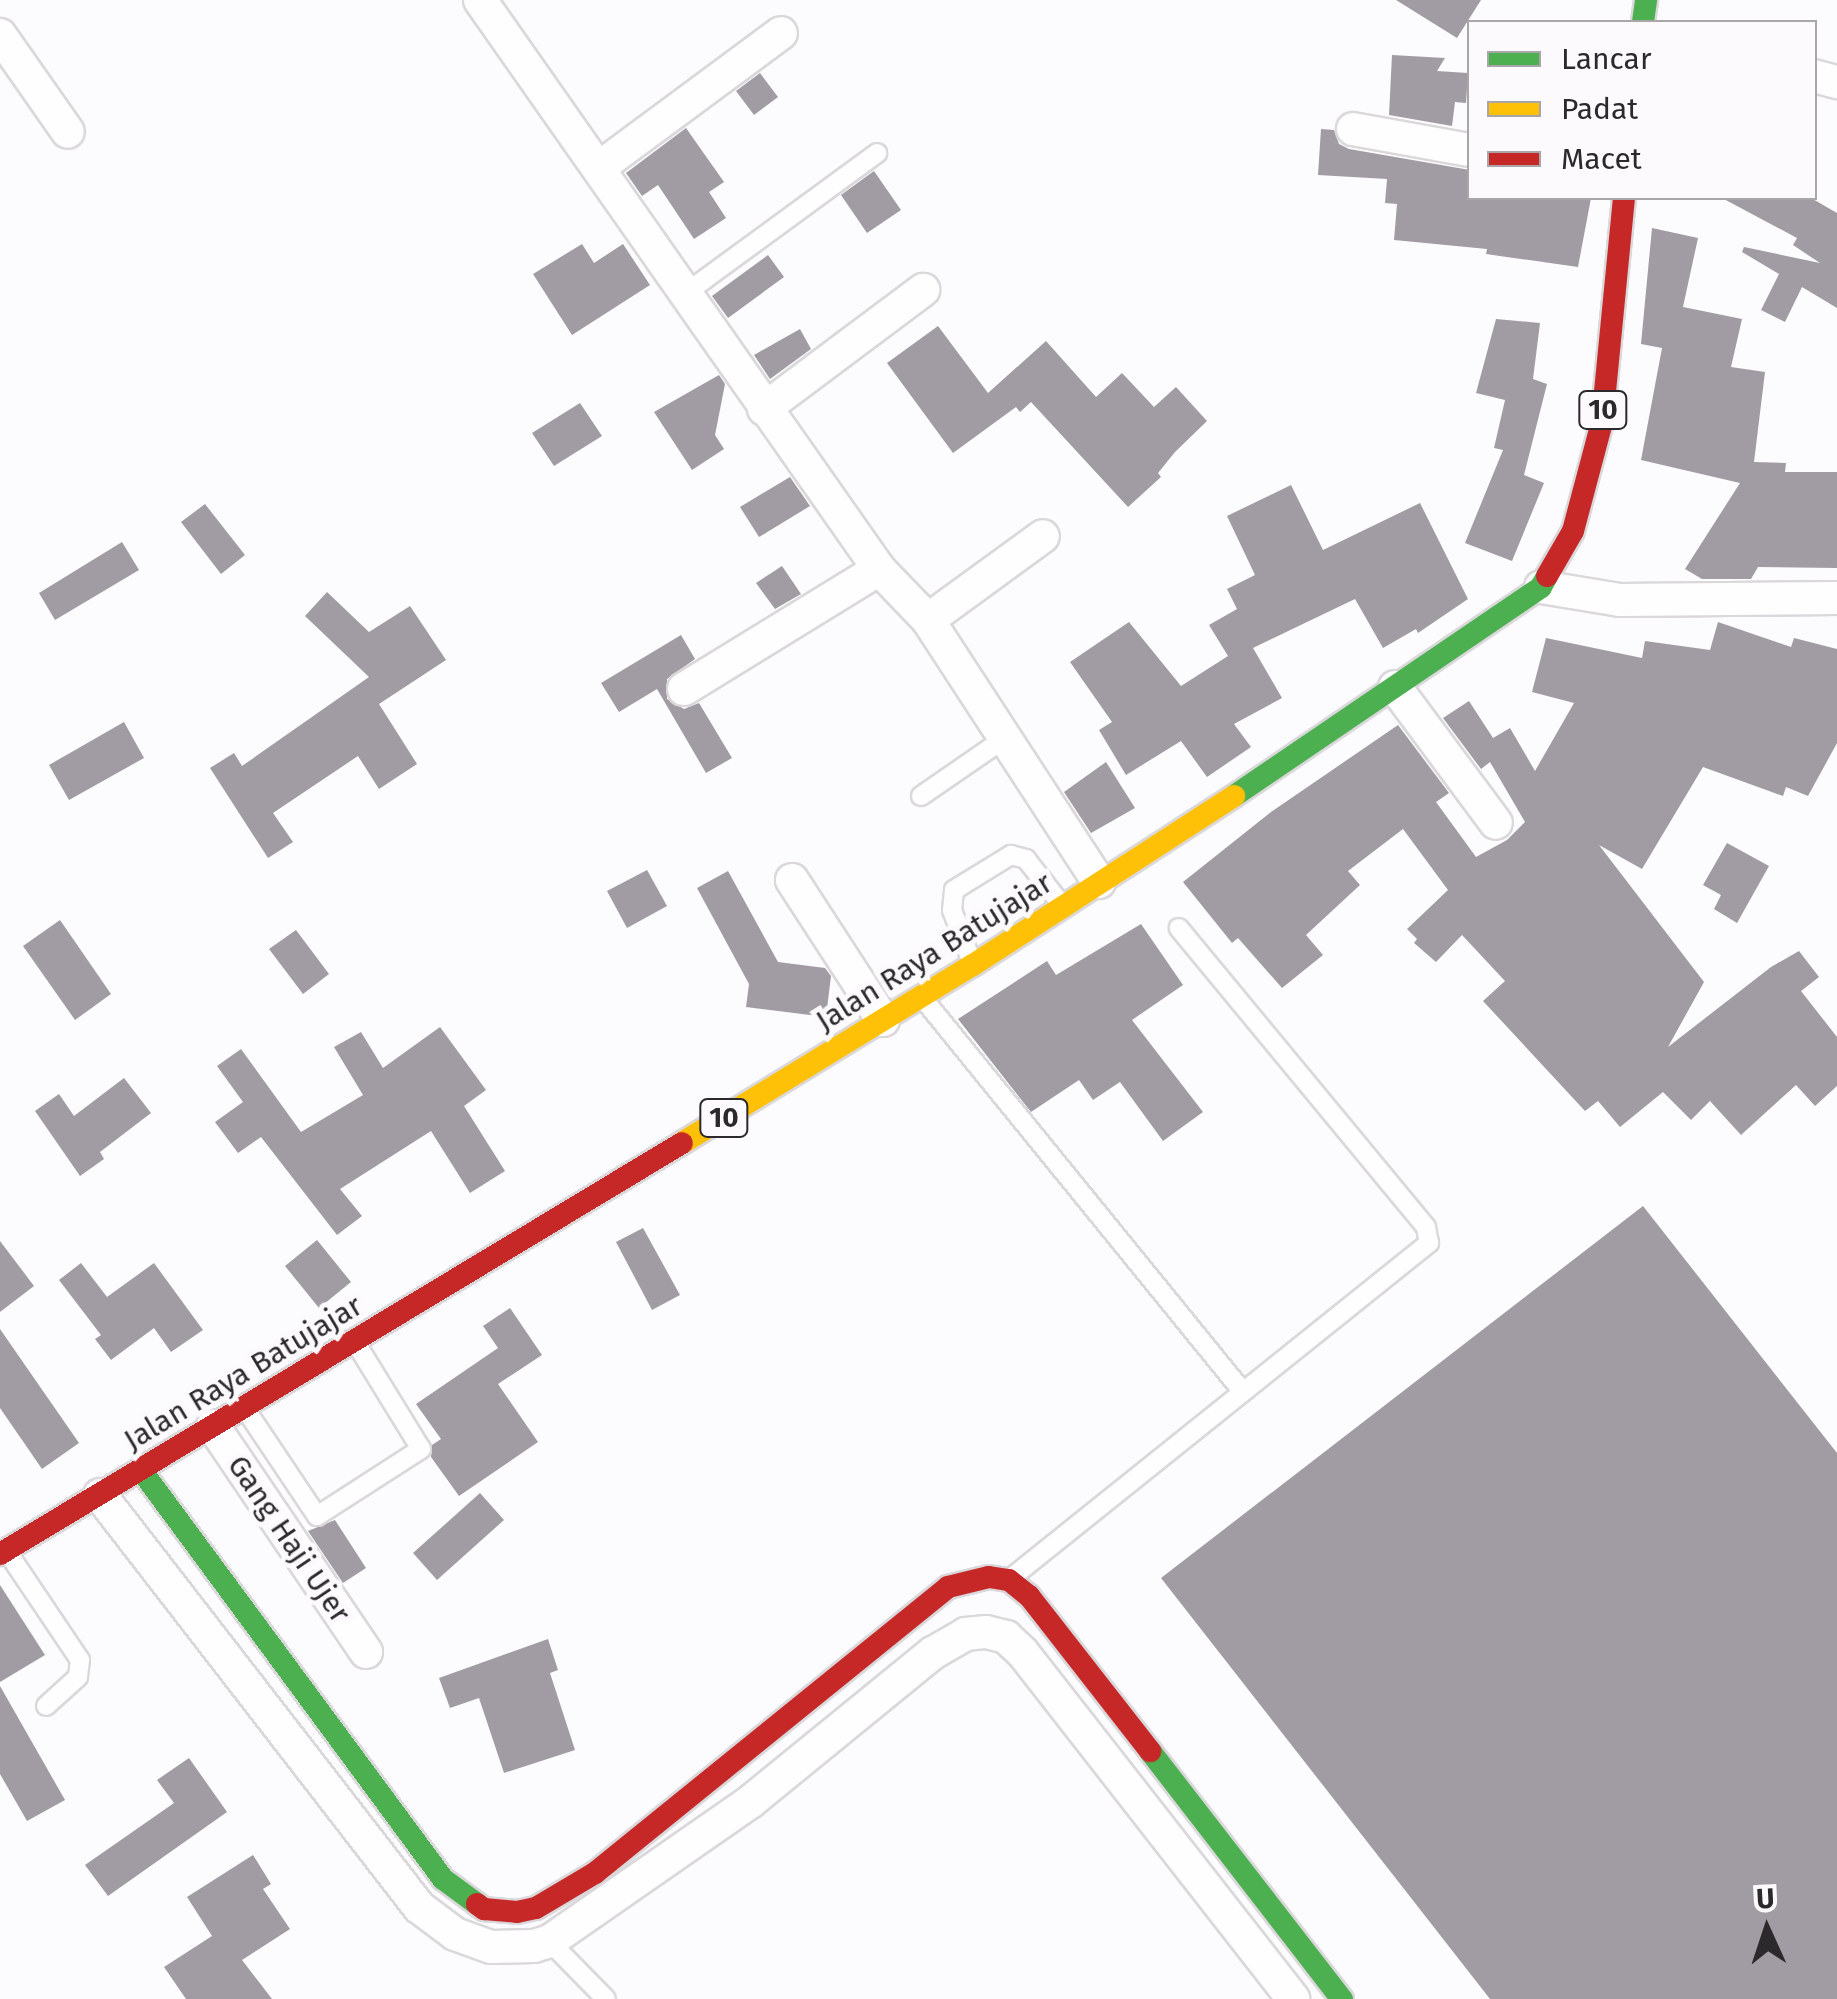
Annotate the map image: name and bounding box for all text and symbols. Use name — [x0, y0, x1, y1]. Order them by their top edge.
legend — [1467, 20, 1817, 200]
text: Lancar — [1561, 41, 1651, 77]
text: Padat — [1561, 91, 1638, 127]
text: Macet — [1561, 141, 1642, 177]
road number: 10 — [1578, 387, 1628, 433]
street label: Jalan Raya Batujajar — [809, 865, 1059, 1039]
road number: 10 — [699, 1095, 749, 1141]
street label: Jalan Raya Batujajar — [117, 1288, 369, 1458]
street label: Gang Haji Ujer — [220, 1449, 358, 1629]
north arrow — [1717, 1879, 1817, 1979]
text: U — [1755, 1882, 1775, 1915]

